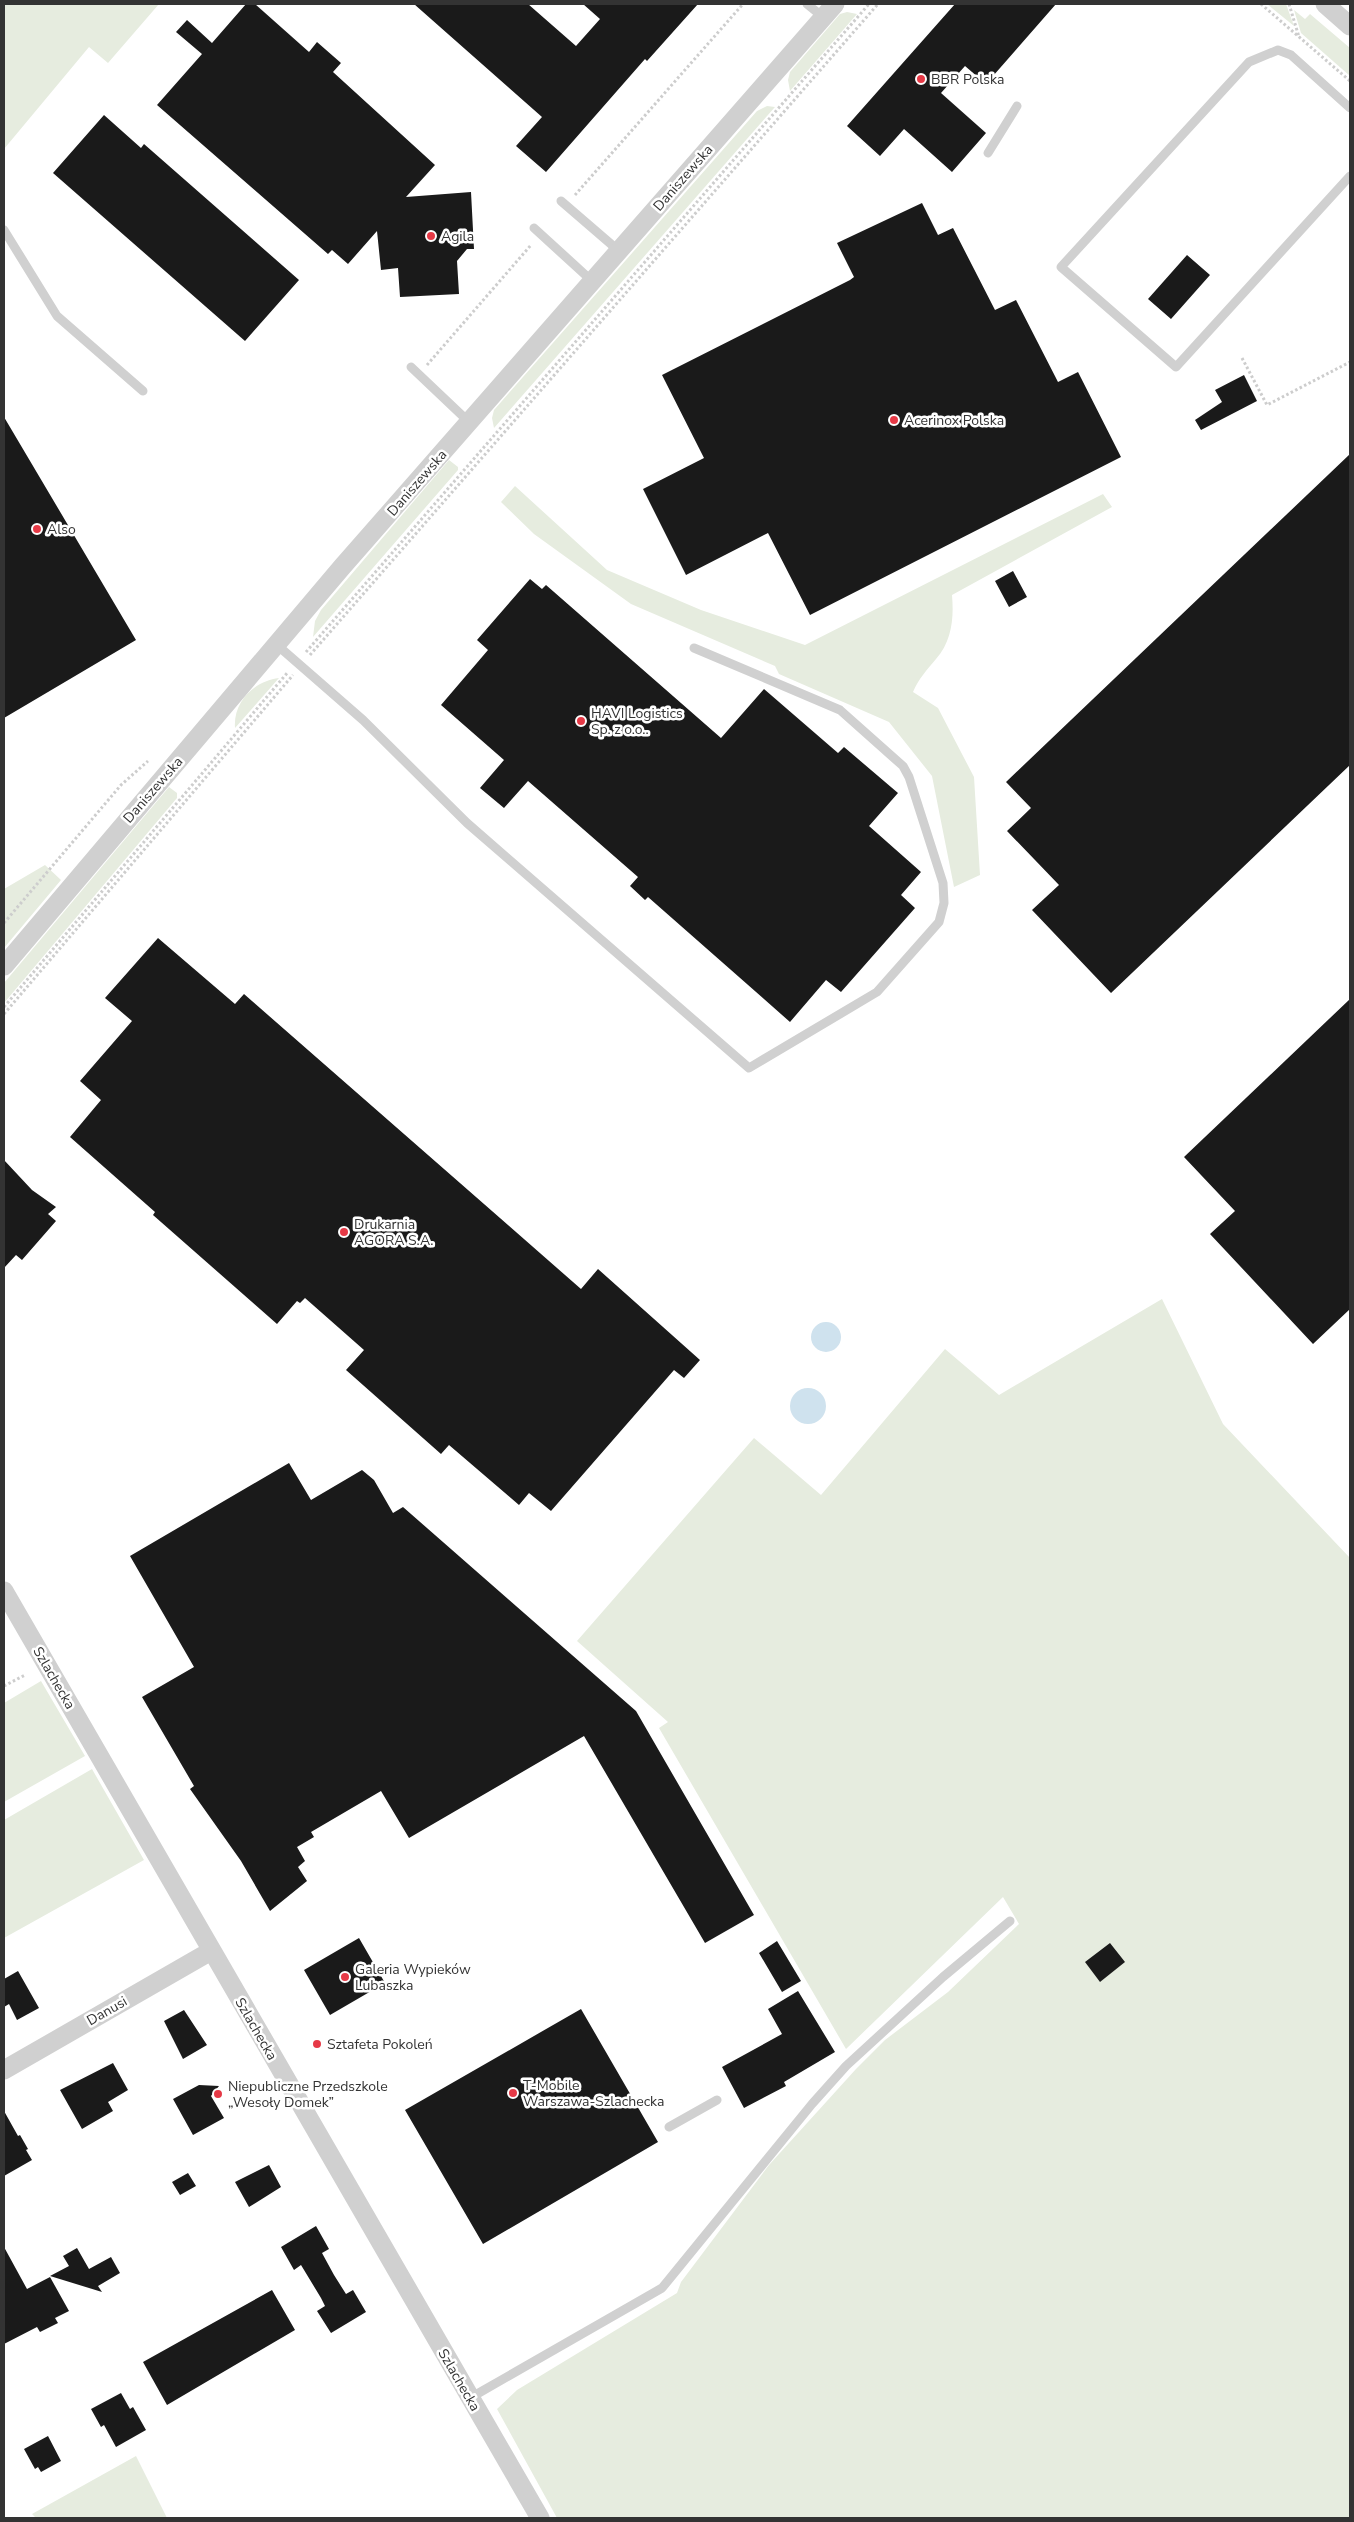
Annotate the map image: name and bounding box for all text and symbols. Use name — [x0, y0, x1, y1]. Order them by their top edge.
place label: BBR Polska — [931, 70, 1004, 89]
marker: BBR Polska — [915, 73, 927, 85]
street label: Daniszewska — [649, 141, 717, 215]
place label: Agila — [441, 227, 474, 246]
marker: Agila — [425, 230, 437, 242]
place label: Acerinox Polska — [904, 411, 1004, 430]
marker: Acerinox Polska — [888, 414, 900, 426]
street label: Daniszewska — [383, 446, 451, 520]
place label: Also — [47, 520, 76, 539]
marker: Also — [31, 523, 43, 535]
place label: HAVI Logistics Sp. z o.o.. — [591, 704, 683, 739]
marker: HAVI Logistics Sp. z o.o.. — [575, 715, 587, 727]
street label: Daniszewska — [119, 753, 187, 827]
place label: Drukarnia AGORA S.A. — [354, 1215, 434, 1250]
marker: Drukarnia AGORA S.A. — [338, 1226, 350, 1238]
street label: Szlachecka — [28, 1643, 80, 1713]
place label: Galeria Wypieków Lubaszka — [355, 1960, 471, 1995]
marker: Galeria Wypieków Lubaszka — [339, 1971, 351, 1983]
street label: Danusi — [83, 1992, 131, 2030]
street label: Szlachecka — [230, 1994, 282, 2064]
place label: Sztafeta Pokoleń — [327, 2035, 433, 2054]
marker: Sztafeta Pokoleń — [311, 2038, 323, 2050]
place label: T-Mobile Warszawa-Szlachecka — [523, 2076, 664, 2111]
place label: Niepubliczne Przedszkole „Wesoły Domek” — [228, 2077, 388, 2112]
marker: T-Mobile Warszawa-Szlachecka — [507, 2087, 519, 2099]
marker: Niepubliczne Przedszkole „Wesoły Domek” — [212, 2088, 224, 2100]
street label: Szlachecka — [433, 2345, 485, 2415]

